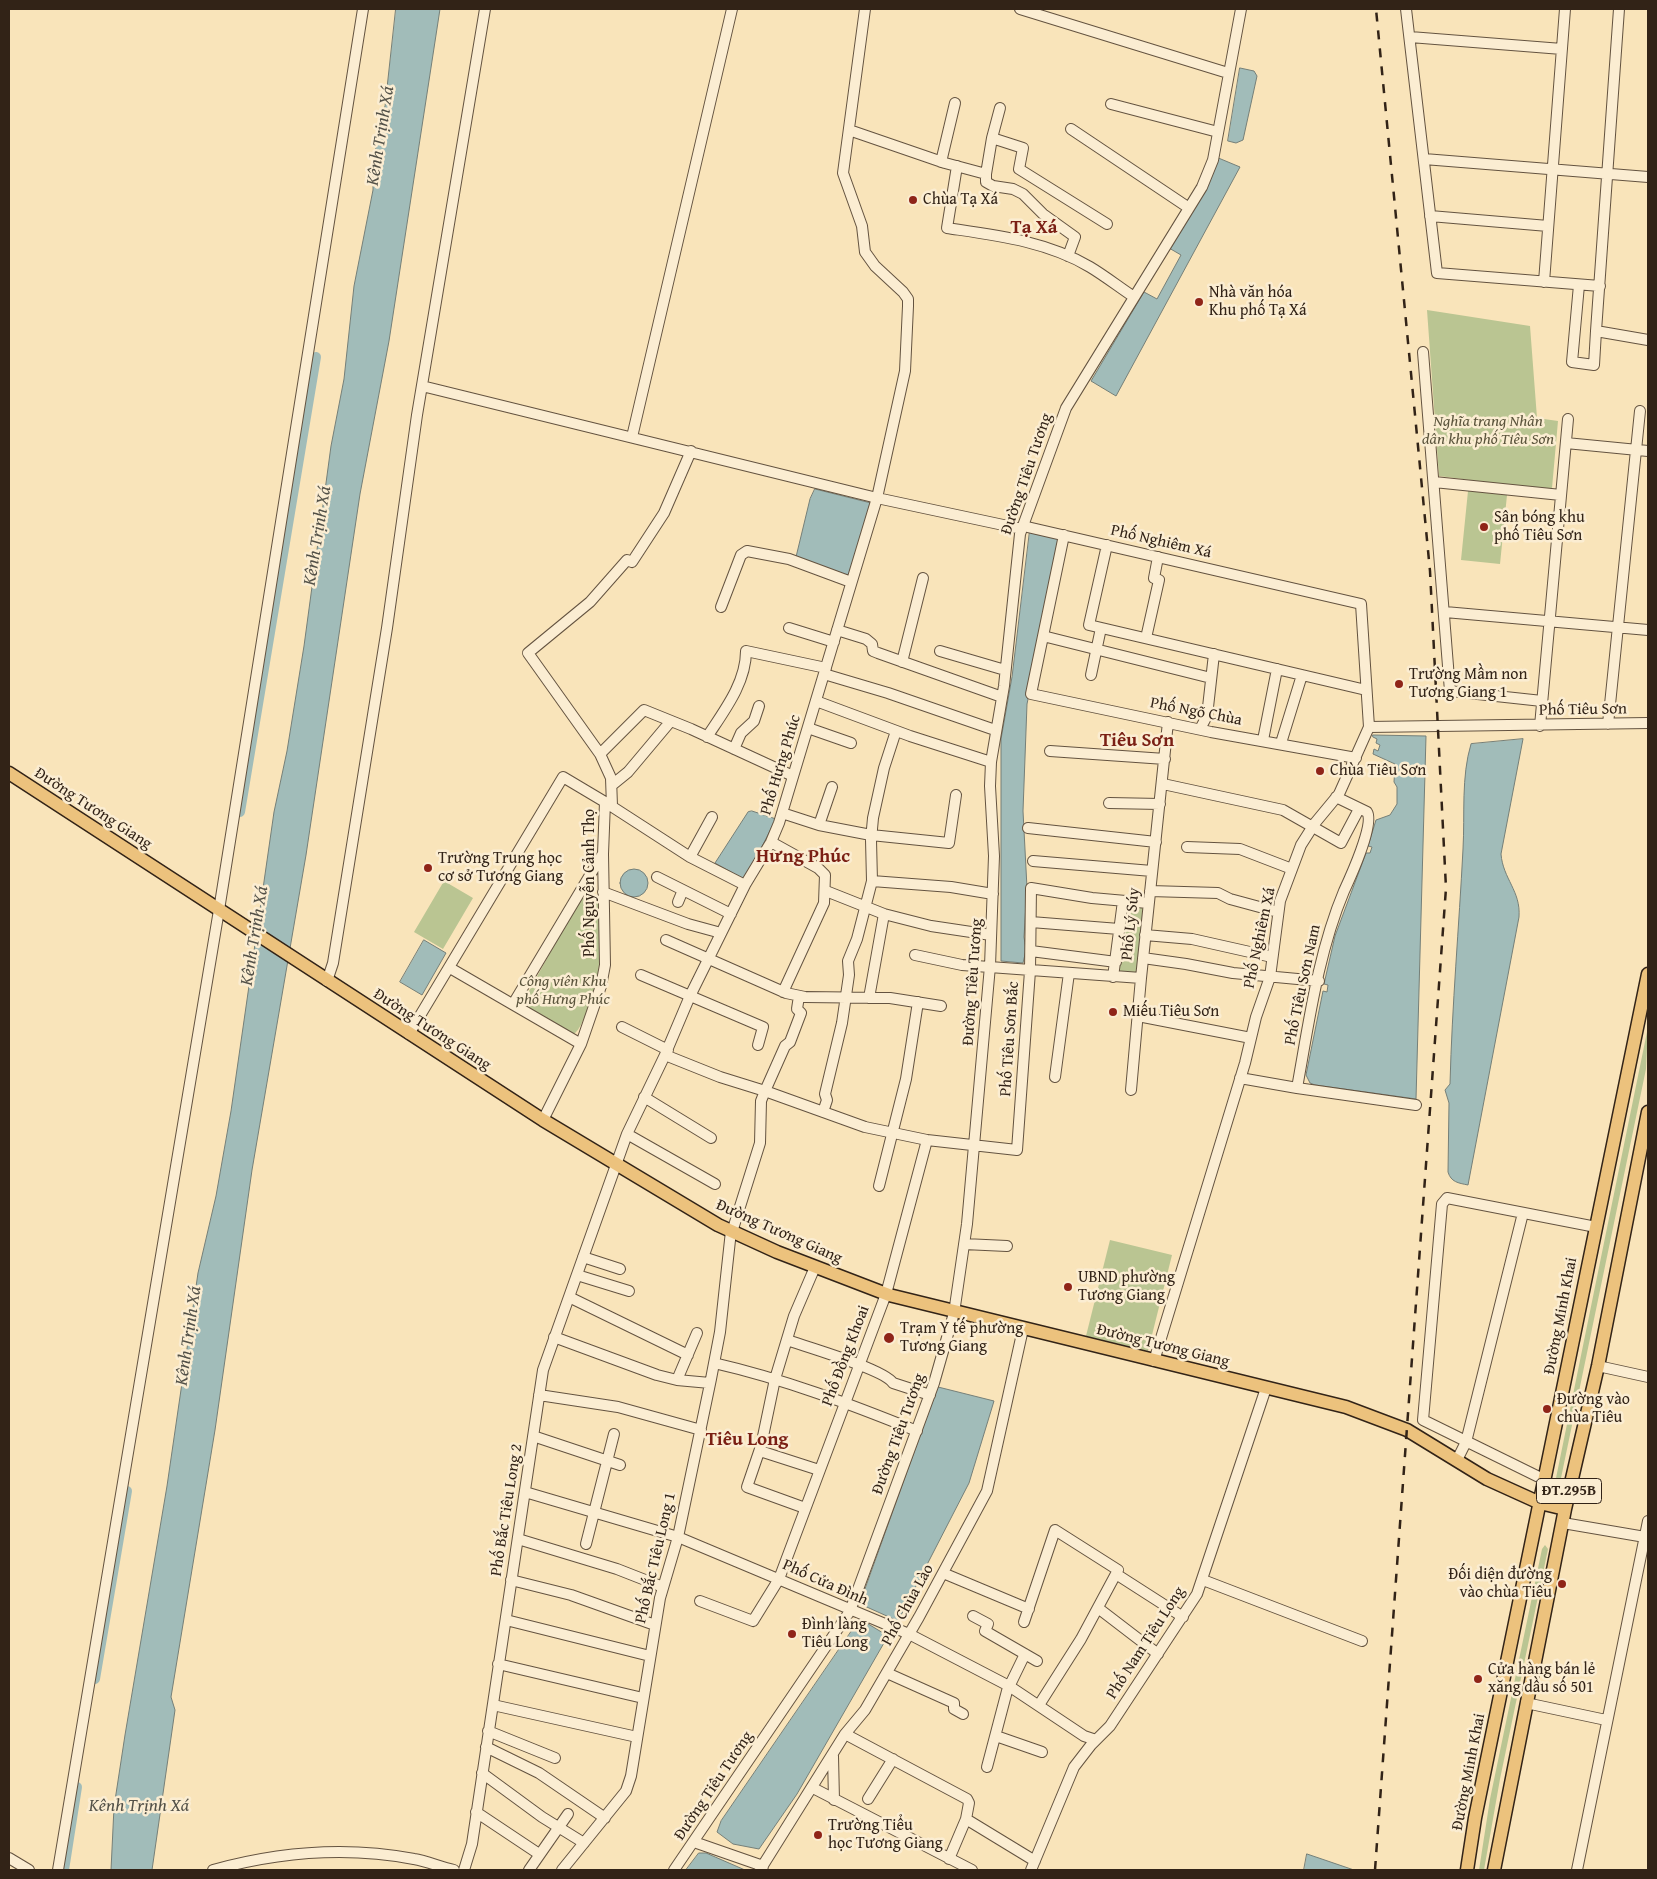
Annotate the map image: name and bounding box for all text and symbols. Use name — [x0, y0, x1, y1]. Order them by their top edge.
water label: Kênh Trịnh Xá — [362, 85, 400, 187]
place label: Chùa Tạ Xá — [923, 190, 998, 210]
marker: Chùa Tạ Xá — [907, 194, 919, 206]
district label: Tạ Xá — [1011, 217, 1057, 239]
place label: Nhà văn hóa Khu phố Tạ Xá — [1209, 283, 1306, 321]
marker: Nhà văn hóa Khu phố Tạ Xá — [1193, 296, 1205, 308]
street label: Đường Tiêu Tương — [997, 411, 1057, 537]
park label: Nghĩa trang Nhân dân khu phố Tiêu Sơn — [1422, 412, 1554, 450]
water label: Kênh Trịnh Xá — [299, 485, 337, 587]
place label: Sân bóng khu phố Tiêu Sơn — [1494, 508, 1585, 546]
street label: Phố Nghiêm Xá — [1109, 521, 1213, 563]
marker: Sân bóng khu phố Tiêu Sơn — [1478, 521, 1490, 533]
place label: Trường Mầm non Tương Giang 1 — [1409, 665, 1527, 703]
marker: Trường Mầm non Tương Giang 1 — [1393, 678, 1405, 690]
street label: Phố Ngõ Chùa — [1148, 694, 1244, 730]
street label: Phố Tiêu Sơn — [1539, 700, 1627, 720]
street label: Phố Hưng Phúc — [757, 713, 805, 817]
district label: Tiêu Sơn — [1100, 730, 1174, 752]
place label: Chùa Tiêu Sơn — [1330, 761, 1426, 781]
street label: Đường Tương Giang — [31, 764, 155, 854]
marker: Chùa Tiêu Sơn — [1314, 765, 1326, 777]
street label: Phố Nguyễn Cảnh Thọ — [580, 809, 600, 957]
district label: Hưng Phúc — [756, 846, 850, 868]
place label: Trường Trung học cơ sở Tương Giang — [438, 849, 563, 887]
marker: Trường Trung học cơ sở Tương Giang — [422, 862, 434, 874]
water label: Kênh Trịnh Xá — [236, 885, 274, 987]
street label: Phố Nghiêm Xá — [1240, 886, 1280, 990]
street label: Phố Lý Súy — [1118, 887, 1144, 961]
street label: Đường Tiêu Tương — [959, 918, 987, 1046]
street label: Phố Tiêu Sơn Nam — [1281, 923, 1325, 1047]
park label: Công viên Khu phố Hưng Phúc — [516, 972, 610, 1010]
street label: Phố Tiêu Sơn Bắc — [996, 981, 1024, 1097]
street label: Đường Tương Giang — [370, 985, 494, 1075]
place label: Miếu Tiêu Sơn — [1123, 1002, 1219, 1022]
marker: Miếu Tiêu Sơn — [1107, 1006, 1119, 1018]
street label: Đường Tương Giang — [713, 1196, 845, 1268]
street label: Đường Minh Khai — [1540, 1256, 1582, 1376]
place label: UBND phường Tương Giang — [1078, 1268, 1175, 1306]
marker: UBND phường Tương Giang — [1062, 1281, 1074, 1293]
water label: Kênh Trịnh Xá — [171, 1285, 207, 1387]
street label: Phố Đồng Khoai — [818, 1303, 874, 1409]
place label: Trạm Y tế phường Tương Giang — [900, 1319, 1023, 1357]
street label: Đường Tương Giang — [1095, 1320, 1231, 1372]
marker: Trạm Y tế phường Tương Giang — [882, 1331, 896, 1345]
street label: Đường Tiêu Tương — [868, 1371, 930, 1497]
place label: Đường vào chùa Tiêu — [1557, 1390, 1630, 1428]
marker: Đường vào chùa Tiêu — [1541, 1403, 1553, 1415]
district label: Tiêu Long — [706, 1429, 788, 1451]
street label: Phố Bắc Tiêu Long 2 — [487, 1442, 527, 1578]
road number: ĐT.295B — [1536, 1478, 1602, 1504]
street label: Phố Bắc Tiêu Long 1 — [632, 1491, 680, 1625]
street label: Phố Cửa Đình — [779, 1556, 871, 1610]
street label: Phố Chùa Lào — [878, 1561, 938, 1649]
place label: Đối diện đường vào chùa Tiêu — [1449, 1565, 1552, 1603]
marker: Đối diện đường vào chùa Tiêu — [1556, 1578, 1568, 1590]
street label: Phố Nam Tiêu Long — [1103, 1583, 1189, 1703]
place label: Đình làng Tiêu Long — [802, 1615, 868, 1653]
marker: Đình làng Tiêu Long — [786, 1628, 798, 1640]
place label: Cửa hàng bán lẻ xăng dầu số 501 — [1488, 1660, 1595, 1698]
marker: Cửa hàng bán lẻ xăng dầu số 501 — [1472, 1673, 1484, 1685]
street label: Đường Minh Khai — [1448, 1712, 1490, 1832]
street label: Đường Tiêu Tương — [670, 1728, 758, 1844]
water label: Kênh Trịnh Xá — [89, 1795, 189, 1817]
place label: Trường Tiểu học Tương Giang — [828, 1816, 943, 1854]
marker: Trường Tiểu học Tương Giang — [812, 1829, 824, 1841]

